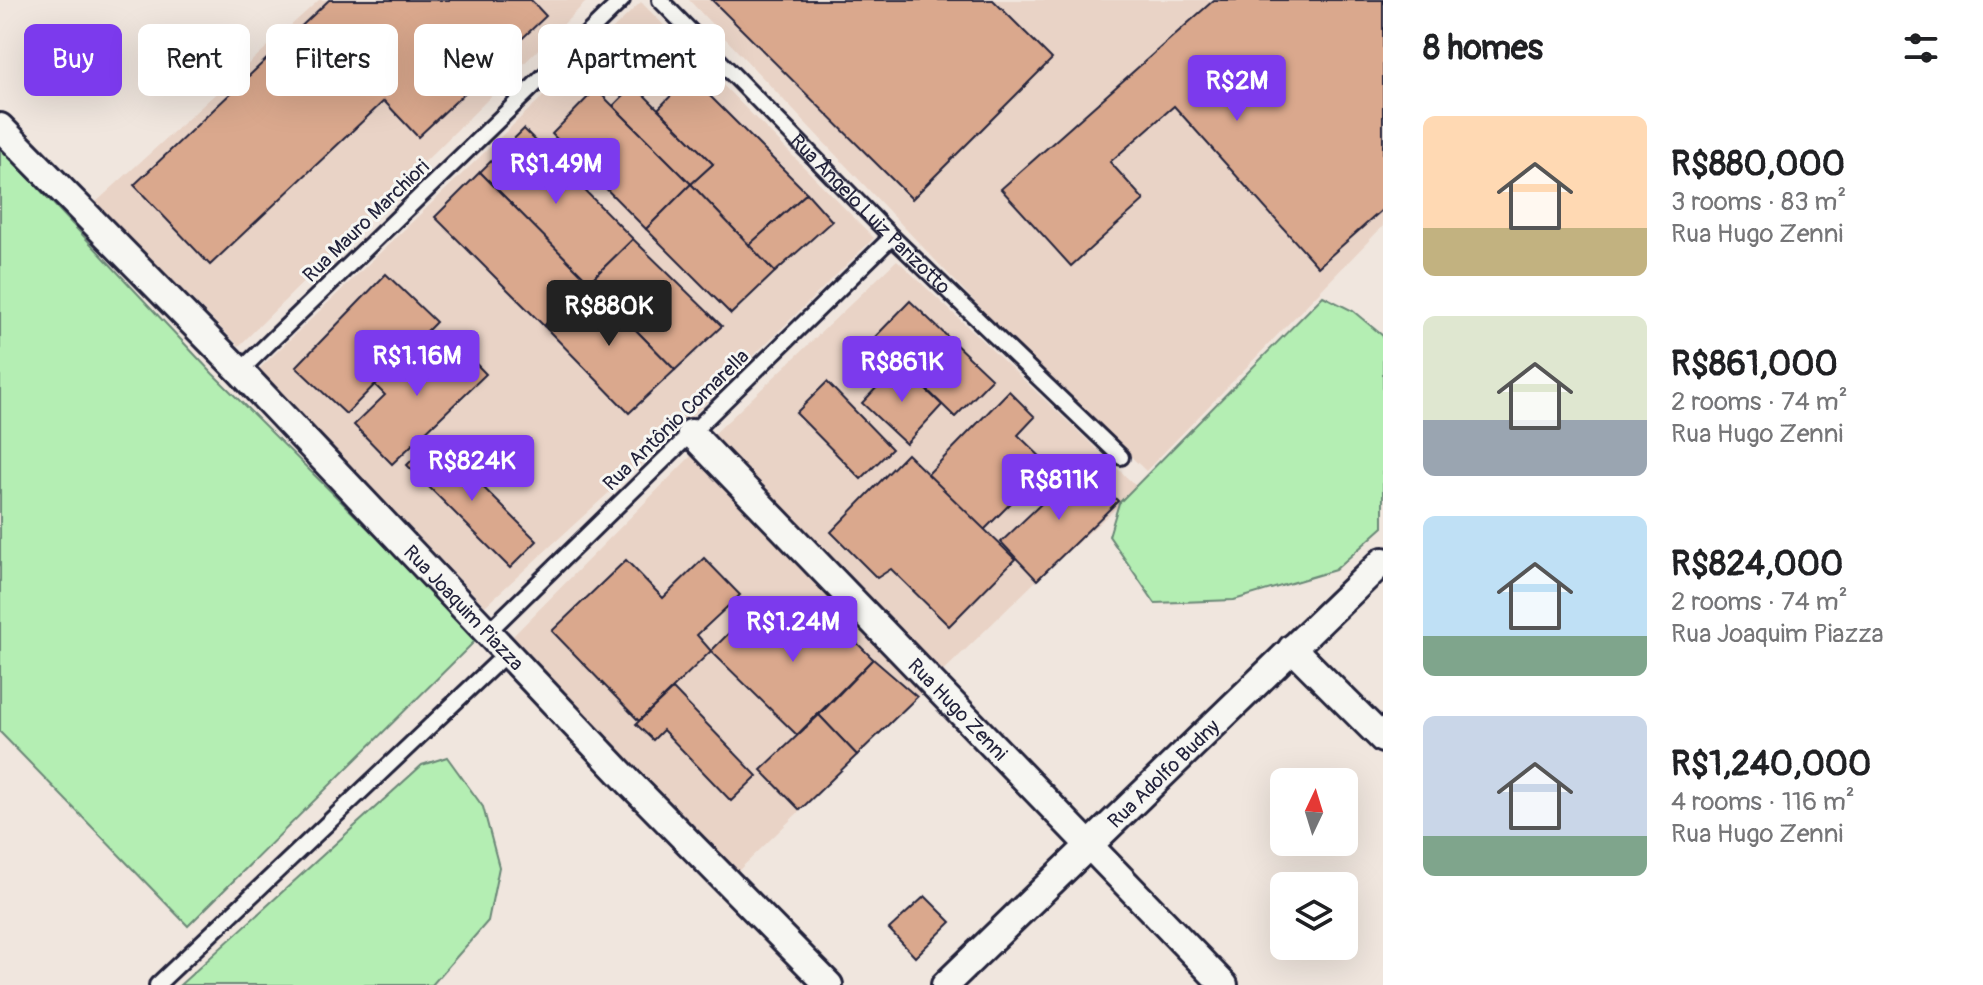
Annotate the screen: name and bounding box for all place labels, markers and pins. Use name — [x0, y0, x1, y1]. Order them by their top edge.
pin: R$2M — [1190, 55, 1284, 123]
pin: R$1.49M — [482, 138, 630, 206]
pin: R$880K — [544, 280, 674, 348]
pin: R$1.16M — [343, 330, 491, 398]
pin: R$861K — [837, 336, 967, 404]
pin: R$824K — [407, 435, 537, 503]
pin: R$811K — [994, 454, 1124, 522]
pin: R$1.24M — [719, 596, 867, 664]

